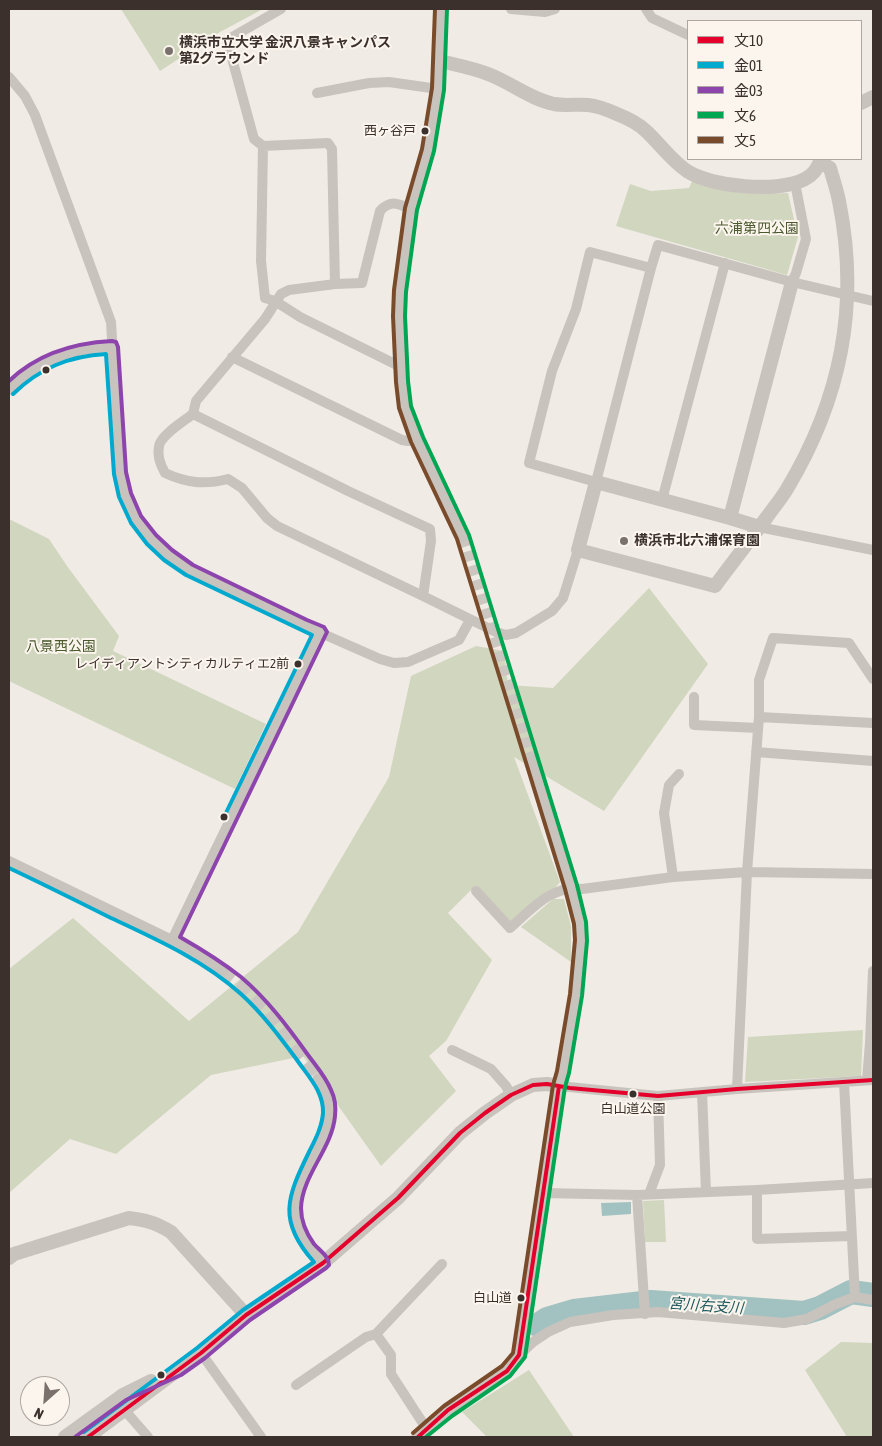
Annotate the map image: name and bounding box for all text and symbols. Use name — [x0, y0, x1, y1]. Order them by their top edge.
legend — [687, 20, 862, 160]
text: 文10 — [734, 32, 763, 49]
place label: 横浜市立大学 金沢八景キャンパス 第2グラウンド — [179, 35, 391, 68]
marker: 横浜市立大学 金沢八景キャンパス 第2グラウンド — [163, 45, 175, 57]
text: 金01 — [734, 57, 763, 74]
text: 金03 — [734, 82, 763, 99]
text: 文6 — [734, 107, 756, 124]
place label: 西ヶ谷戸 — [364, 123, 416, 139]
marker: 西ヶ谷戸 — [420, 126, 430, 136]
text: 文5 — [734, 132, 756, 149]
park label: 六浦第四公園 — [715, 221, 799, 237]
unlabelled marker — [41, 365, 51, 375]
place label: 横浜市北六浦保育園 — [634, 533, 760, 549]
marker: 横浜市北六浦保育園 — [618, 535, 630, 547]
park label: 八景西公園 — [26, 639, 96, 655]
place label: レイディアントシティカルティエ2前 — [75, 656, 289, 672]
marker: レイディアントシティカルティエ2前 — [293, 659, 303, 669]
unlabelled marker — [219, 812, 229, 822]
marker: 白山道公園 — [628, 1089, 638, 1099]
place label: 白山道公園 — [601, 1101, 665, 1117]
place label: 白山道 — [473, 1290, 512, 1306]
marker: 白山道 — [516, 1293, 526, 1303]
water label: 宮川右支川 — [668, 1294, 744, 1318]
unlabelled marker — [156, 1370, 166, 1380]
north arrow — [20, 1376, 70, 1426]
text: N — [32, 1405, 46, 1423]

